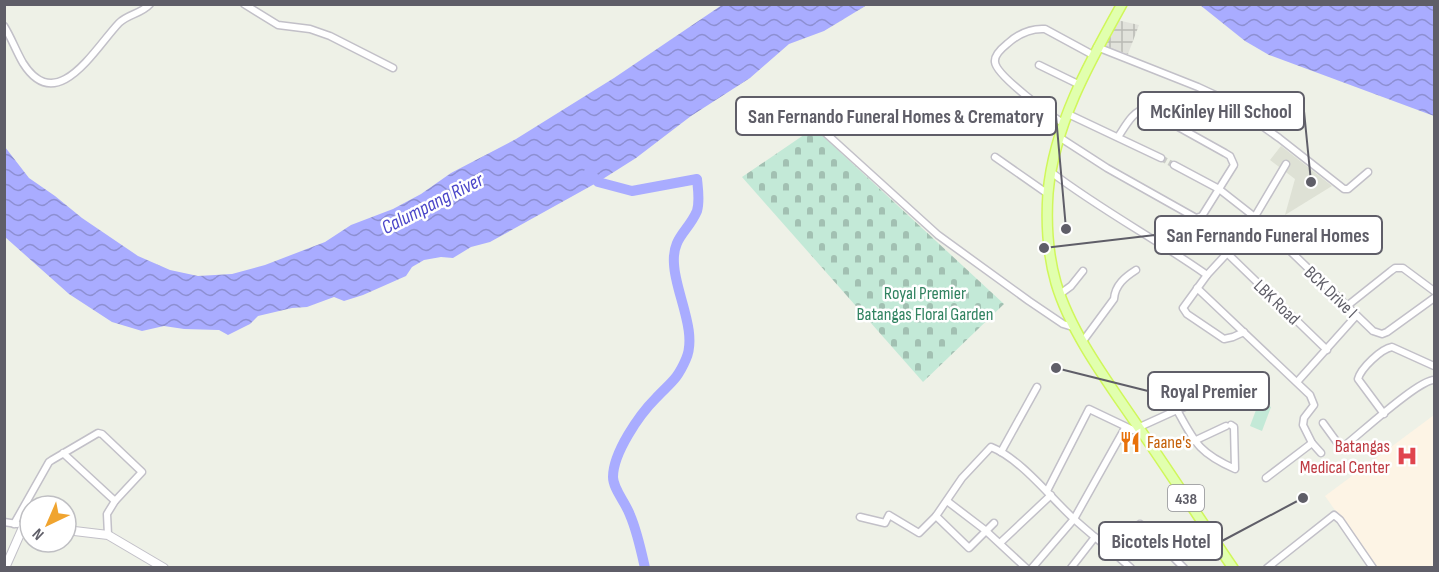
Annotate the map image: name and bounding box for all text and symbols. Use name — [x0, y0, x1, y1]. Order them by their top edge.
callout: McKinley Hill School — [1138, 92, 1304, 130]
callout: San Fernando Funeral Homes & Crematory — [736, 97, 1056, 135]
text: McKinley Hill School — [1150, 100, 1292, 124]
text: San Fernando Funeral Homes & Crematory — [748, 105, 1045, 129]
water label: Calumpang River — [377, 167, 489, 240]
callout: San Fernando Funeral Homes — [1155, 216, 1382, 254]
text: San Fernando Funeral Homes — [1167, 224, 1370, 248]
street label: BCK Drive I — [1300, 262, 1362, 323]
street label: LBK Road — [1249, 275, 1304, 329]
park label: Royal Premier Batangas Floral Garden — [856, 283, 994, 325]
callout: Royal Premier — [1148, 372, 1269, 410]
text: Royal Premier — [1160, 380, 1258, 404]
restaurant icon: Faane's — [1118, 430, 1142, 454]
place label: Faane's — [1147, 432, 1192, 453]
place label: Batangas Medical Center — [1300, 436, 1390, 478]
hospital icon: Batangas Medical Center — [1395, 444, 1419, 468]
road number: 438 — [1168, 485, 1204, 511]
north arrow — [18, 494, 78, 554]
callout: Bicotels Hotel — [1099, 522, 1222, 560]
text: N — [29, 524, 48, 544]
text: Bicotels Hotel — [1111, 530, 1211, 554]

